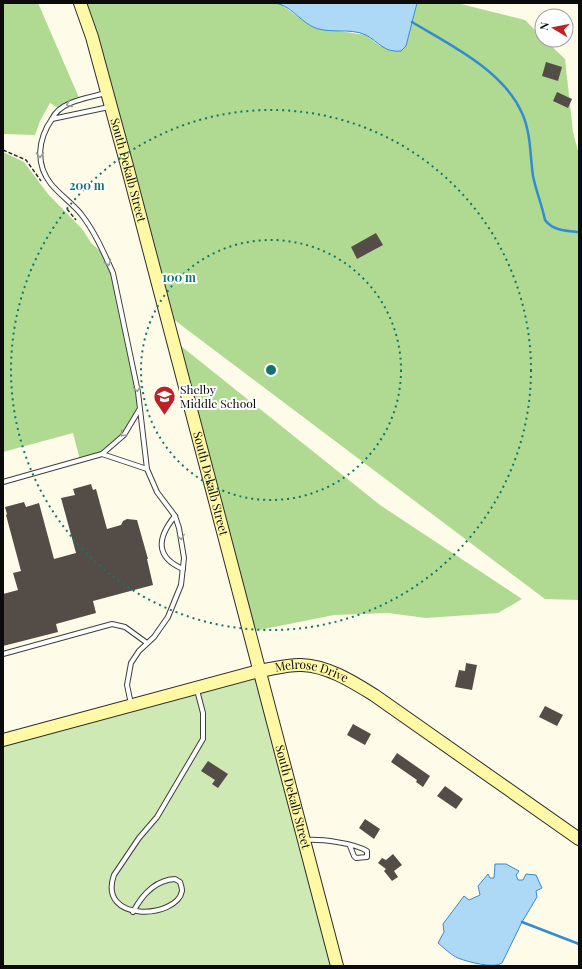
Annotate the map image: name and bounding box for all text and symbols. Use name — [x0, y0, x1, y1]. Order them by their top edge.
north arrow — [534, 8, 574, 48]
text: N — [536, 21, 552, 31]
one-way arrow — [66, 100, 73, 108]
street label: South Dekalb Street — [107, 116, 151, 224]
one-way arrow — [36, 152, 44, 158]
text: 200 m — [69, 177, 105, 193]
one-way arrow — [104, 259, 112, 266]
text: 100 m — [162, 269, 196, 285]
centre of rings — [264, 363, 278, 377]
place label: Shelby Middle School — [180, 381, 257, 411]
school or university icon: Shelby Middle School — [151, 384, 177, 417]
one-way arrow — [132, 386, 141, 392]
one-way arrow — [121, 429, 128, 437]
street label: South Dekalb Street — [190, 429, 233, 538]
one-way arrow — [176, 534, 185, 540]
street label: Melrose Drive — [273, 656, 352, 686]
street label: South Dekalb Street — [272, 743, 315, 851]

